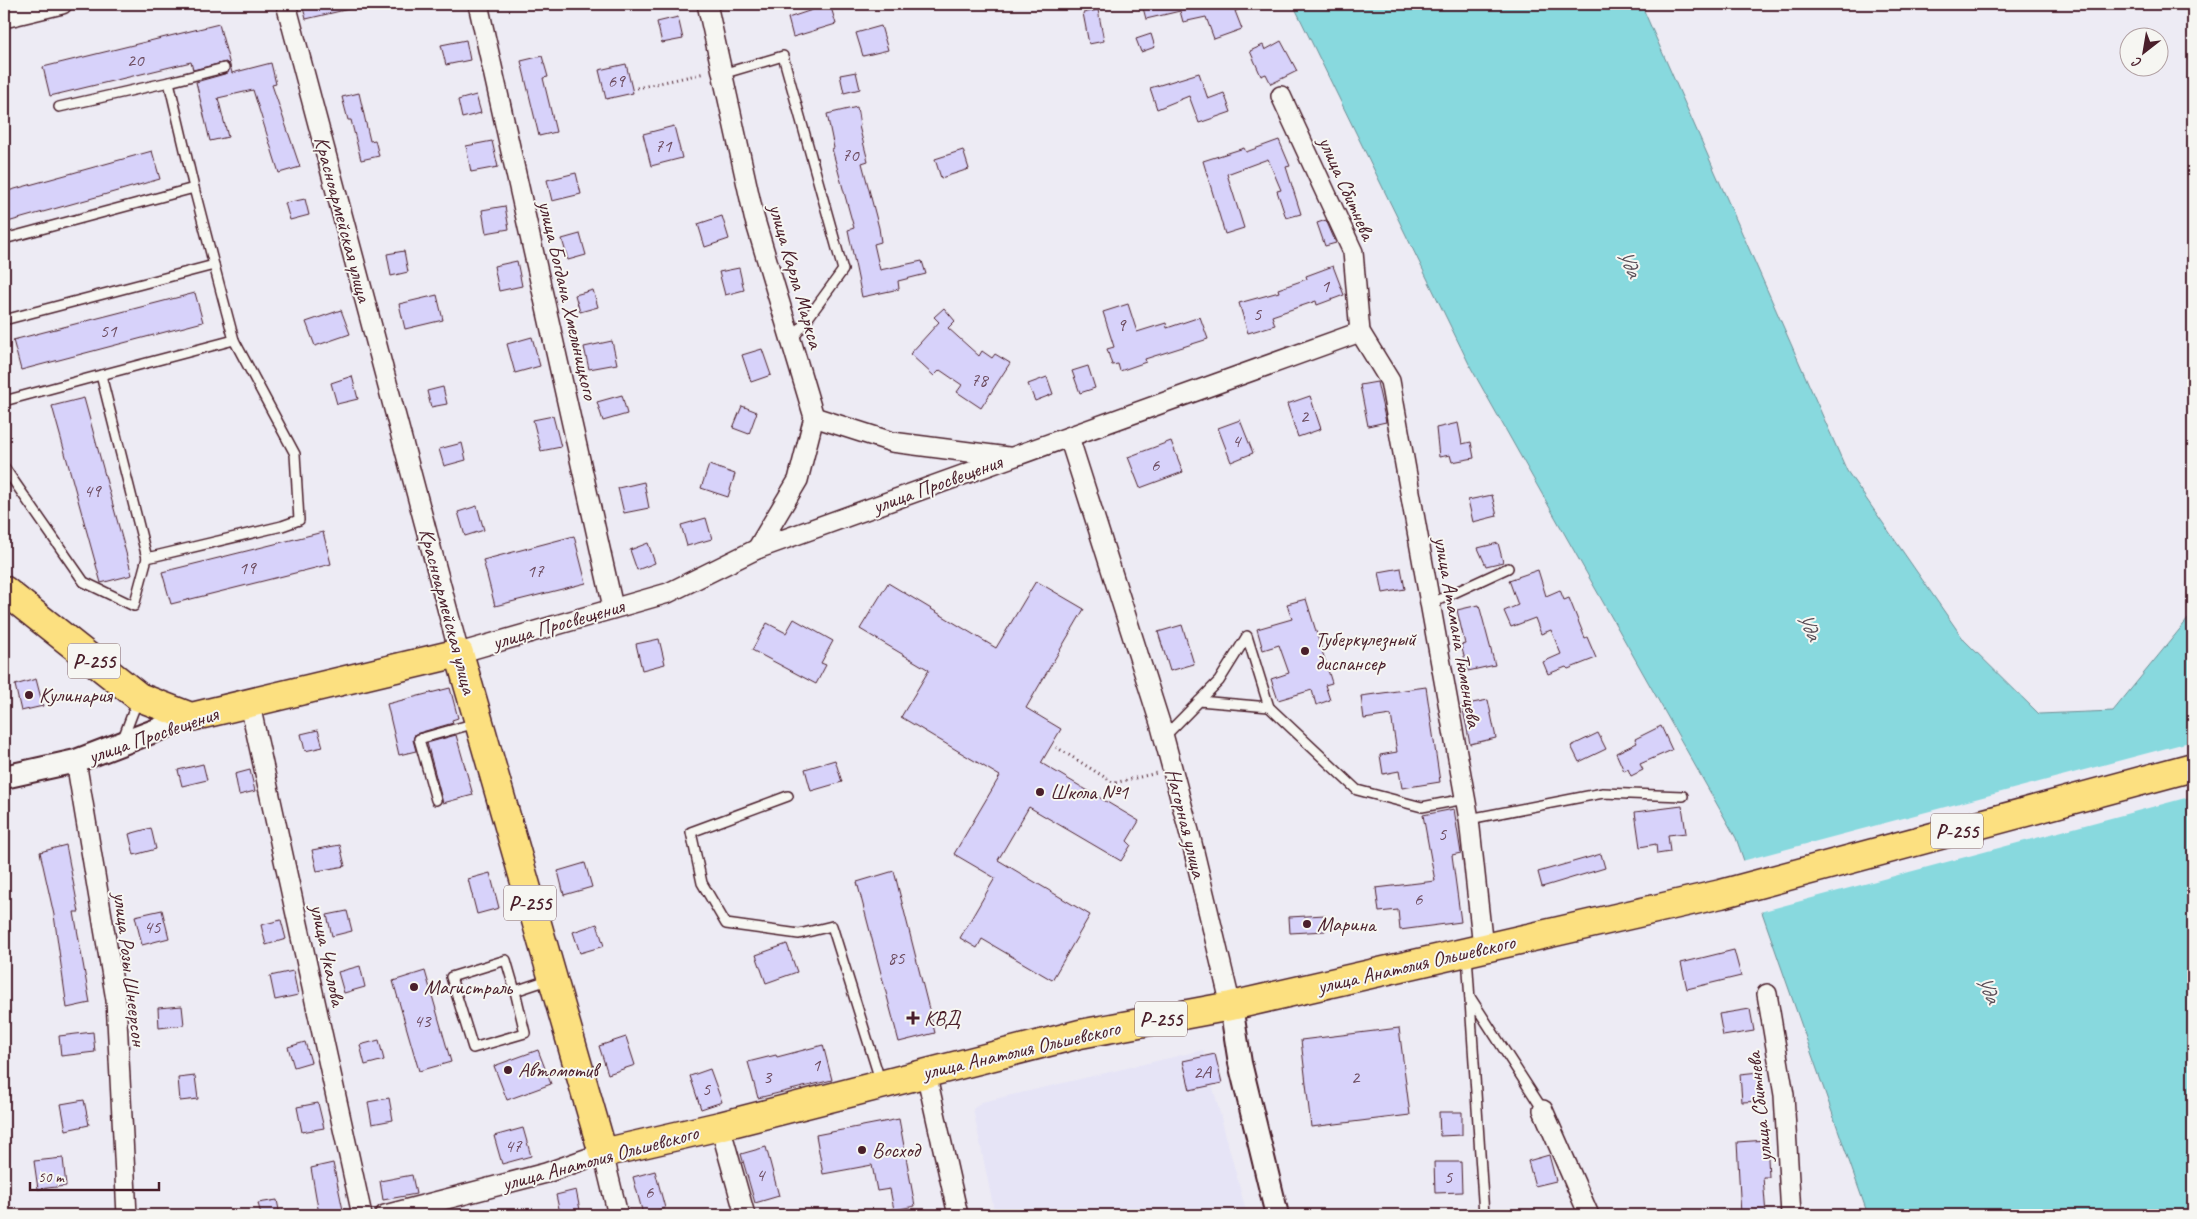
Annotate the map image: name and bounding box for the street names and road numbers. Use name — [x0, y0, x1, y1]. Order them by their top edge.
street label: улица Сбитнева — [1312, 130, 1382, 246]
street label: Красноармейская улица — [308, 133, 378, 306]
street label: улица Богдана Хмельницкого — [532, 196, 604, 404]
street label: улица Карла Маркса — [762, 199, 830, 353]
street label: улица Просвещения — [867, 448, 1006, 520]
street label: Красноармейская улица — [413, 525, 483, 698]
street label: улица Атамана Тюменцева — [1428, 533, 1488, 731]
street label: улица Просвещения — [487, 592, 628, 656]
road number: Р-255 — [68, 644, 120, 678]
street label: улица Просвещения — [83, 700, 223, 770]
street label: Нагорная улица — [1160, 766, 1213, 882]
road number: Р-255 — [1931, 814, 1983, 848]
road number: Р-255 — [504, 886, 556, 920]
street label: улица Розы Шнеерсон — [107, 888, 153, 1049]
street label: улица Чкалова — [304, 900, 352, 1011]
street label: улица Анатолия Ольшевского — [1313, 928, 1519, 1000]
road number: Р-255 — [1135, 1002, 1187, 1036]
street label: улица Анатолия Ольшевского — [918, 1014, 1124, 1086]
street label: улица Сбитнева — [1740, 1048, 1778, 1165]
street label: улица Анатолия Ольшевского — [497, 1119, 702, 1197]

